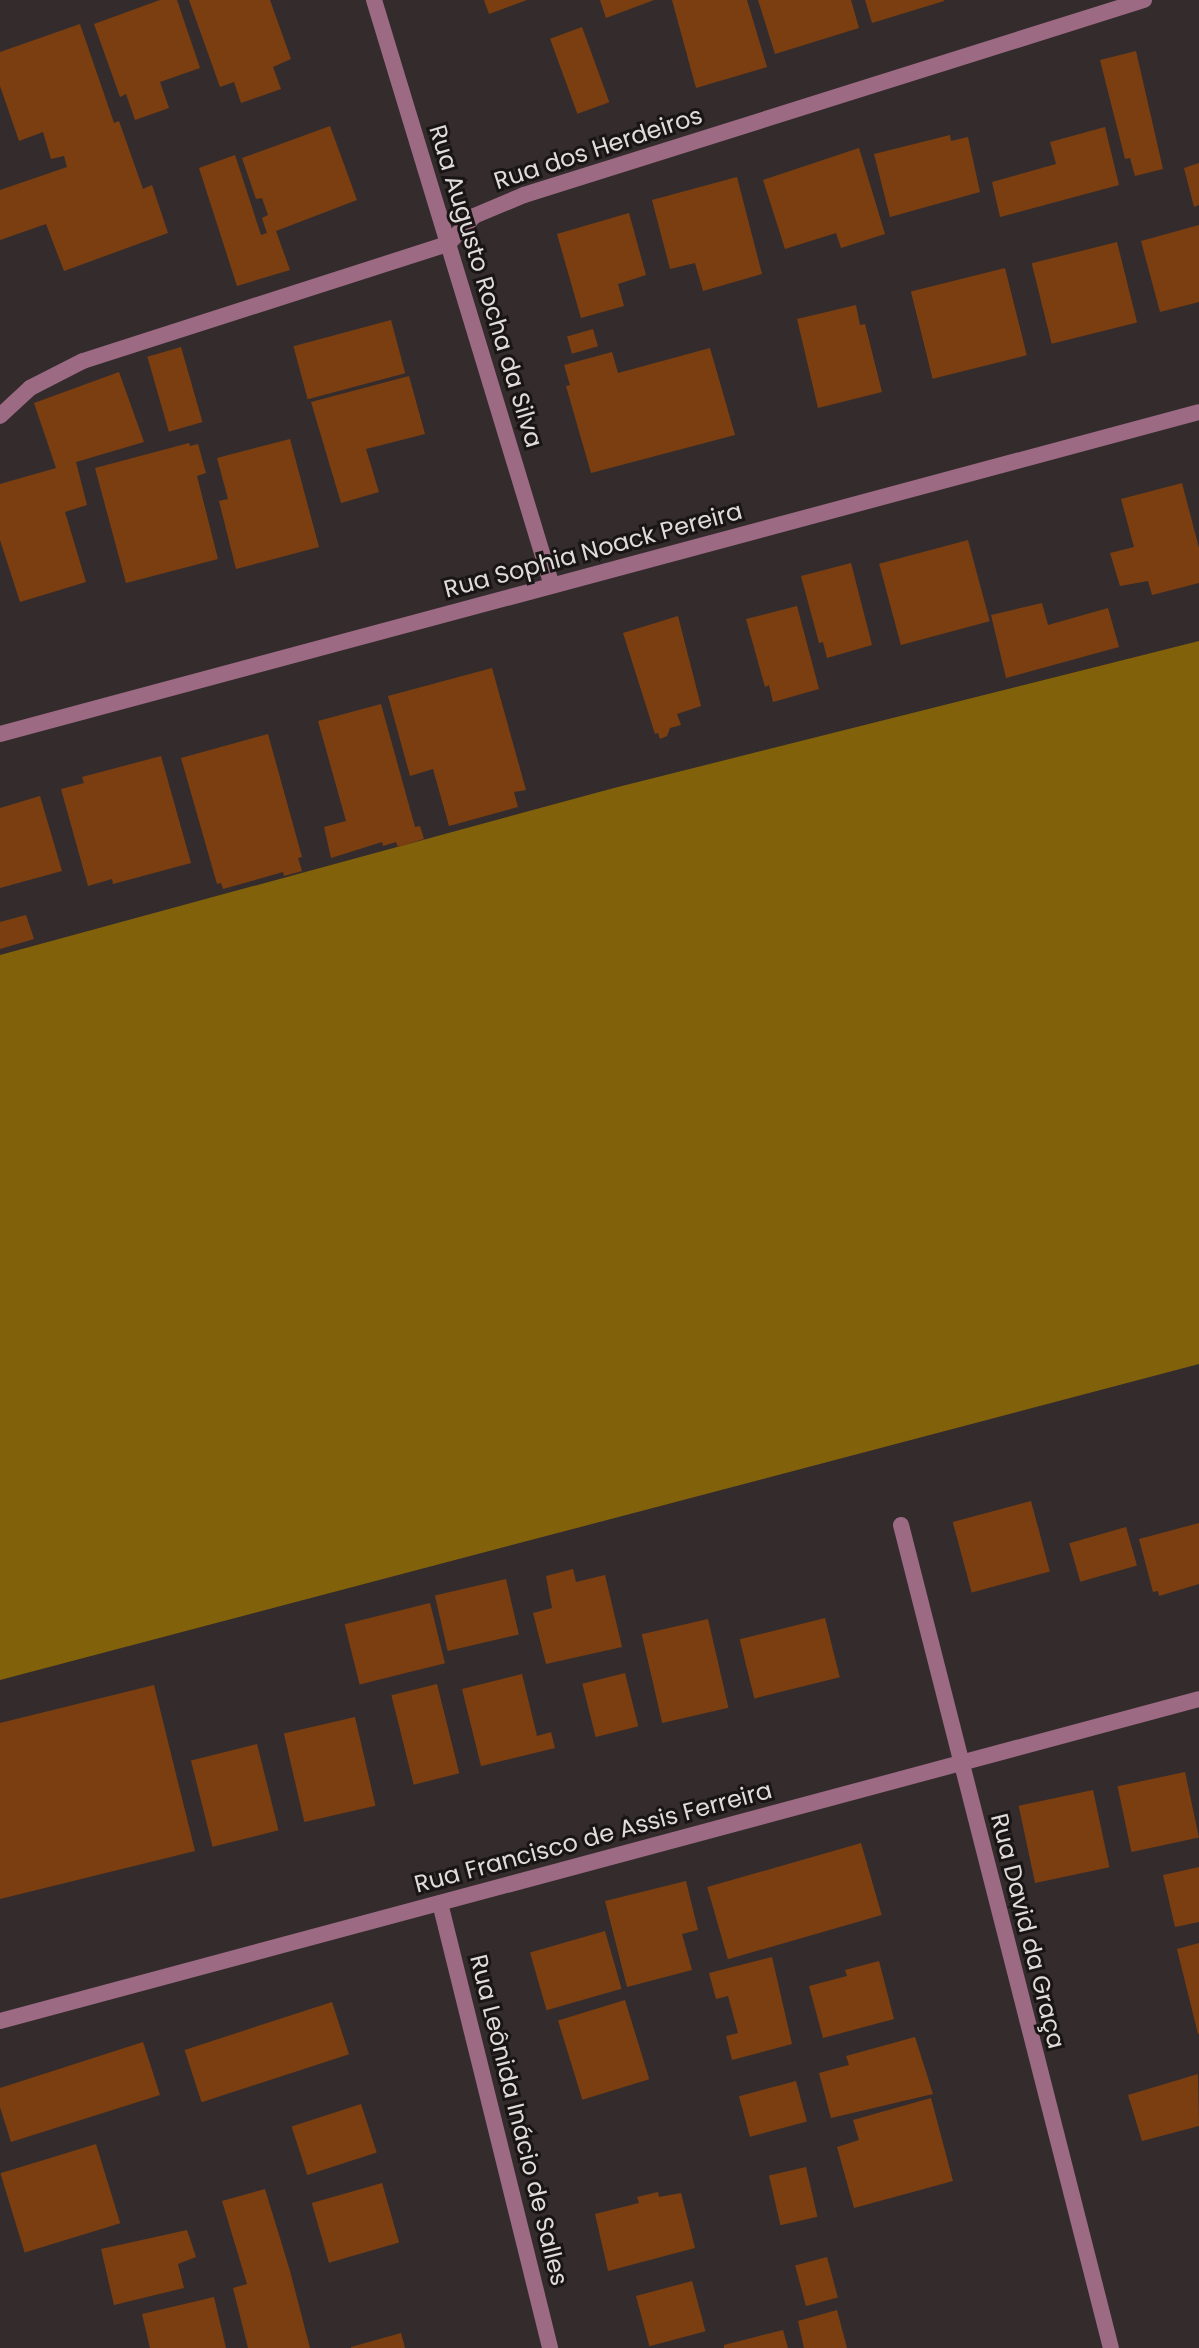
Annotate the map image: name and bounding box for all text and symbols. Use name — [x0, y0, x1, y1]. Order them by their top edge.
street label: Rua dos Herdeiros — [490, 101, 706, 195]
street label: Rua Augusto Rocha da Silva — [423, 121, 549, 451]
street label: Rua Sophia Noack Pereira — [441, 496, 745, 604]
street label: Rua Francisco de Assis Ferreira — [411, 1775, 775, 1899]
street label: Rua David da Graça — [985, 1810, 1071, 2052]
street label: Rua Leônida Inácio de Salles — [464, 1952, 574, 2288]

